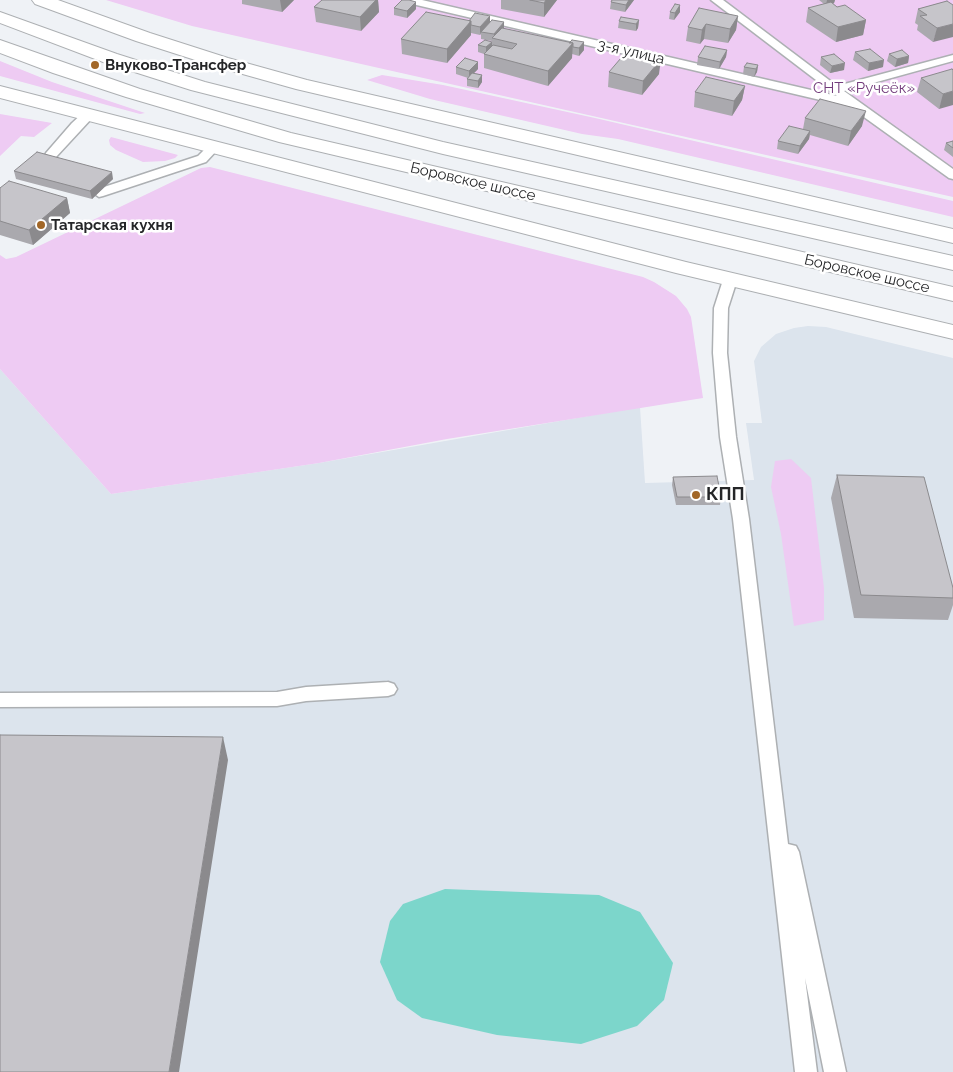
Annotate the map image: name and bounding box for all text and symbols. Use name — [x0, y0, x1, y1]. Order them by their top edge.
street label: 3-я улица — [596, 36, 666, 68]
place label: Внуково-Трансфер — [105, 56, 246, 74]
marker: Внуково-Трансфер — [89, 59, 101, 71]
park label: СНТ «Ручеёк» — [813, 79, 915, 97]
street label: Боровское шоссе — [409, 159, 537, 205]
place label: Татарская кухня — [51, 216, 173, 234]
marker: Татарская кухня — [35, 219, 47, 231]
street label: Боровское шоссе — [803, 251, 931, 297]
place label: КПП — [706, 484, 745, 506]
marker: КПП — [690, 489, 702, 501]

